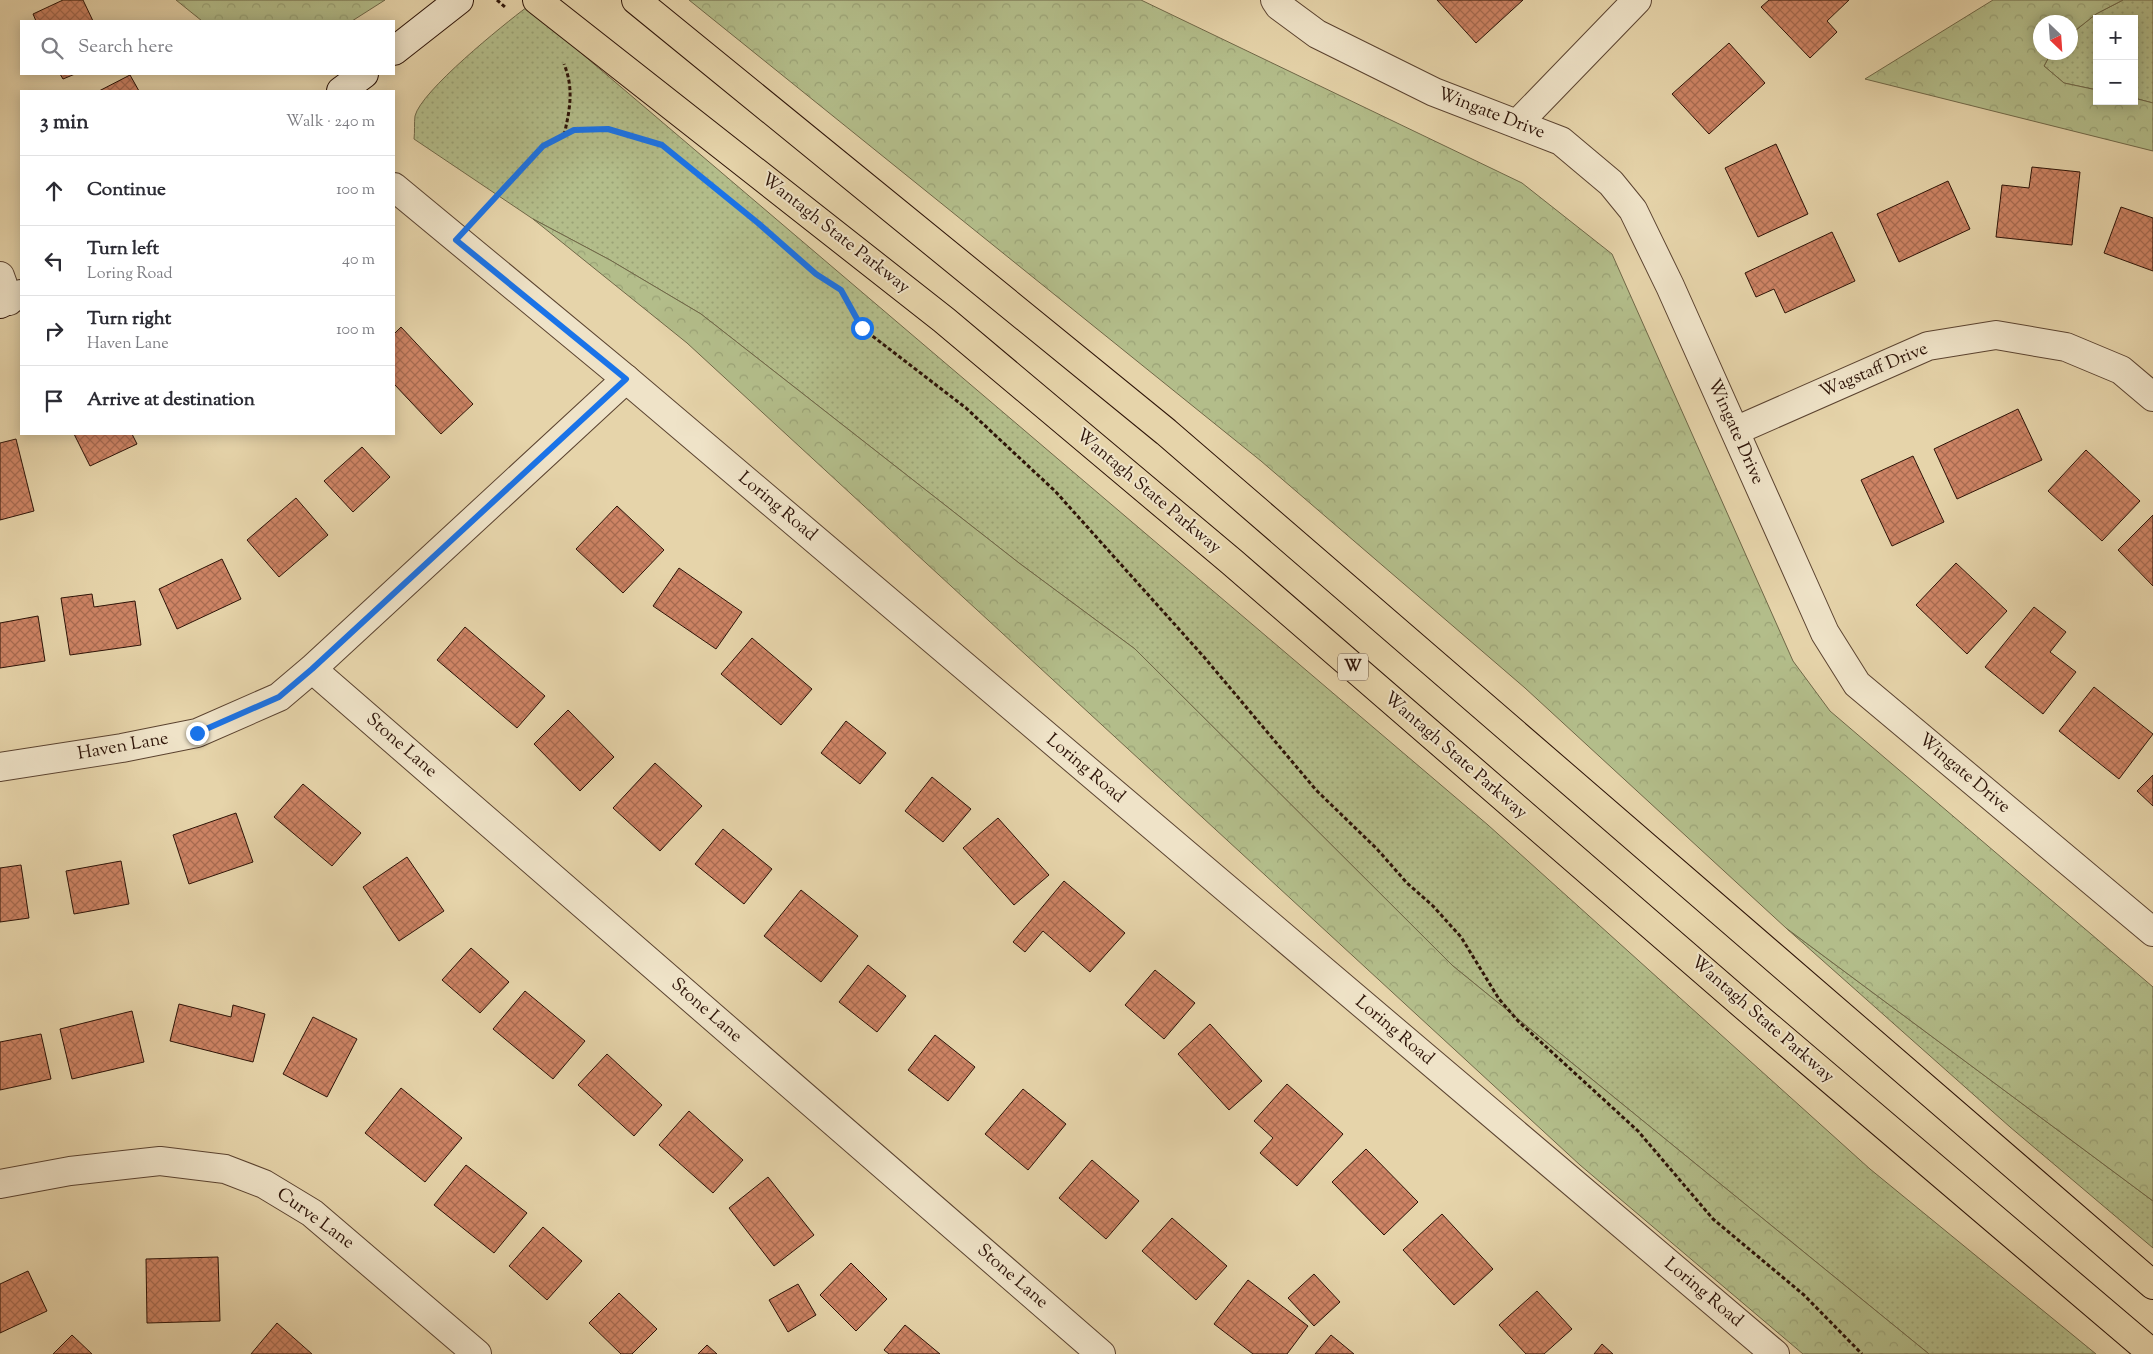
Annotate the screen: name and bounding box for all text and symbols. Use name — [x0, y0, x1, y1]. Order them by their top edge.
north arrow — [2033, 15, 2078, 60]
map controls — [2093, 15, 2138, 105]
button: + — [2093, 15, 2138, 60]
search box — [20, 20, 395, 75]
icon: search — [38, 34, 66, 62]
text: Search here — [78, 34, 173, 61]
button: − — [2093, 60, 2138, 105]
street label: Wingate Drive — [1434, 82, 1548, 146]
text: 3 min — [40, 108, 89, 138]
text: Walk · 240 m — [286, 111, 375, 134]
street label: Wantagh State Parkway — [755, 167, 915, 301]
icon: ahead — [40, 177, 68, 205]
text: Continue — [87, 177, 166, 204]
text: 100 m — [336, 179, 375, 202]
text: Turn left — [87, 236, 159, 263]
icon: left — [40, 247, 68, 275]
text: 40 m — [342, 249, 375, 272]
text: Loring Road — [87, 263, 172, 286]
text: Turn right — [87, 306, 171, 333]
icon: right — [40, 317, 68, 345]
route start — [851, 317, 874, 340]
text: 100 m — [336, 319, 375, 342]
text: Haven Lane — [87, 333, 169, 356]
street label: Wagstaff Drive — [1816, 336, 1932, 406]
street label: Wingate Drive — [1700, 375, 1770, 489]
icon: arrive — [40, 387, 68, 415]
text: Arrive at destination — [87, 387, 255, 414]
street label: Wantagh State Parkway — [1070, 423, 1226, 561]
street label: Loring Road — [732, 466, 822, 548]
road number: W — [1338, 654, 1368, 680]
street label: Wantagh State Parkway — [1377, 686, 1533, 826]
street label: Stone Lane — [359, 708, 443, 784]
route end — [186, 722, 209, 745]
street label: Haven Lane — [75, 726, 171, 768]
street label: Loring Road — [1040, 728, 1130, 810]
street label: Wingate Drive — [1912, 728, 2016, 820]
street label: Wantagh State Parkway — [1684, 950, 1840, 1090]
street label: Stone Lane — [664, 973, 748, 1049]
street label: Loring Road — [1349, 990, 1439, 1072]
street label: Curve Lane — [271, 1182, 359, 1256]
street label: Stone Lane — [970, 1239, 1054, 1315]
street label: Loring Road — [1658, 1252, 1748, 1334]

